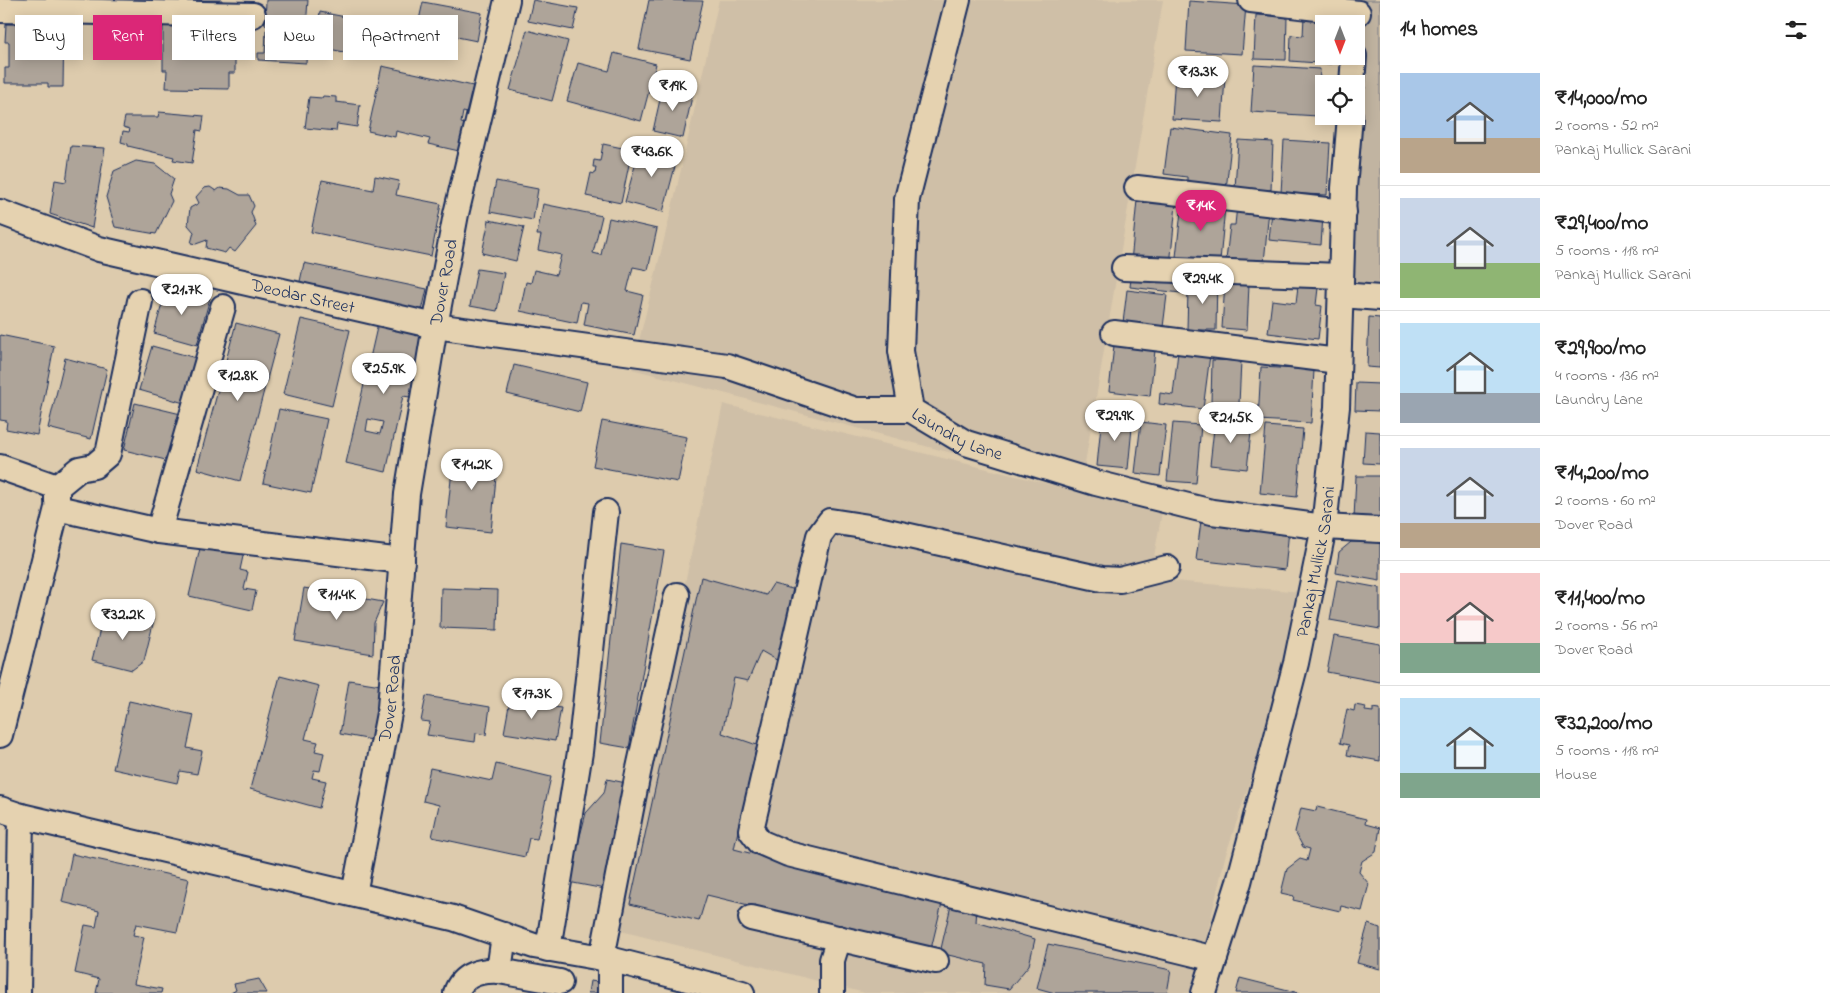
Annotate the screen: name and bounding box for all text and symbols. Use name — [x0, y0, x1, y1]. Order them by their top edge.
chip: Buy — [15, 15, 83, 60]
chip: Rent — [93, 15, 162, 60]
chip: Filters — [172, 15, 255, 60]
chip: New — [265, 15, 333, 60]
chip: Apartment — [343, 15, 458, 60]
north arrow — [1315, 15, 1365, 65]
map controls — [1315, 15, 1365, 125]
text: 14 homes — [1400, 15, 1478, 45]
icon: filters — [1782, 16, 1810, 44]
pin: ₹13.3K — [1157, 56, 1239, 98]
text: ₹13.3K — [1179, 60, 1217, 84]
pin: ₹19K — [643, 70, 703, 112]
text: ₹19K — [659, 74, 687, 98]
button: locate — [1315, 75, 1365, 125]
text: ₹14,000/mo — [1555, 84, 1647, 114]
icon: home — [1440, 93, 1500, 153]
text: 2 rooms · 52 m² — [1555, 114, 1659, 138]
pin: ₹43.6K — [611, 136, 693, 178]
text: Pankaj Mullick Sarani — [1555, 138, 1691, 162]
text: ₹43.6K — [632, 140, 672, 164]
pin: ₹14K — [1171, 190, 1231, 232]
text: ₹14K — [1186, 194, 1216, 218]
text: ₹29,400/mo — [1555, 209, 1649, 239]
icon: home — [1440, 218, 1500, 278]
street label: Dover Road — [424, 237, 466, 329]
text: 5 rooms · 118 m² — [1555, 239, 1659, 263]
pin: ₹29.4K — [1162, 262, 1244, 305]
text: Pankaj Mullick Sarani — [1555, 263, 1691, 287]
text: ₹29.4K — [1183, 267, 1223, 291]
street label: Deodar Street — [247, 273, 357, 322]
pin: ₹21.7K — [141, 274, 223, 316]
text: ₹21.7K — [162, 278, 202, 302]
text: ₹29,900/mo — [1555, 334, 1646, 364]
icon: home — [1440, 343, 1500, 403]
pin: ₹25.9K — [343, 352, 425, 395]
text: ₹25.9K — [363, 357, 405, 381]
pin: ₹12.8K — [197, 360, 279, 402]
text: ₹12.8K — [218, 364, 258, 388]
text: 4 rooms · 136 m² — [1555, 364, 1659, 388]
text: Laundry Lane — [1555, 388, 1643, 412]
pin: ₹29.9K — [1074, 400, 1156, 442]
street label: Laundry Lane — [906, 402, 1006, 469]
pin: ₹21.5K — [1190, 402, 1272, 444]
text: ₹29.9K — [1096, 404, 1134, 428]
text: ₹21.5K — [1210, 406, 1252, 430]
pin: ₹14.2K — [431, 448, 513, 491]
text: ₹14.2K — [452, 453, 492, 477]
text: ₹14,200/mo — [1555, 459, 1649, 489]
icon: home — [1440, 468, 1500, 528]
street label: Pankaj Mullick Sarani — [1291, 485, 1343, 640]
text: 2 rooms · 60 m² — [1555, 489, 1656, 513]
text: Dover Road — [1555, 513, 1633, 537]
pin: ₹11.4K — [296, 578, 378, 621]
text: ₹11.4K — [318, 583, 356, 607]
text: ₹11,400/mo — [1555, 584, 1645, 614]
icon: home — [1440, 593, 1500, 653]
pin: ₹32.2K — [82, 598, 164, 641]
text: ₹32.2K — [101, 603, 145, 627]
text: 2 rooms · 56 m² — [1555, 614, 1658, 638]
text: Dover Road — [1555, 638, 1633, 662]
street label: Dover Road — [373, 654, 409, 745]
pin: ₹17.3K — [491, 678, 573, 720]
text: ₹17.3K — [513, 682, 551, 706]
text: ₹32,200/mo — [1555, 709, 1653, 739]
icon: home — [1440, 718, 1500, 778]
text: 5 rooms · 118 m² — [1555, 739, 1659, 763]
text: House — [1555, 763, 1597, 787]

